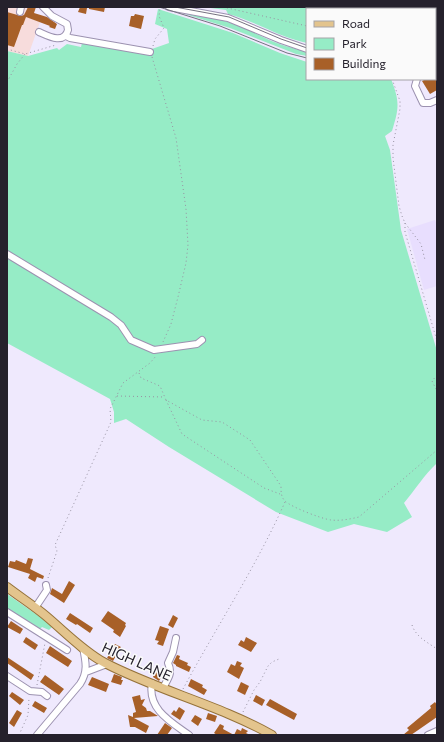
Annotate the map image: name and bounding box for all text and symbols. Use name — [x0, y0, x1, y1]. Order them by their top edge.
legend — [306, 8, 436, 80]
text: Road — [342, 16, 370, 30]
text: Park — [342, 36, 368, 50]
text: Building — [342, 56, 386, 70]
street label: HIGH LANE — [100, 638, 174, 684]

